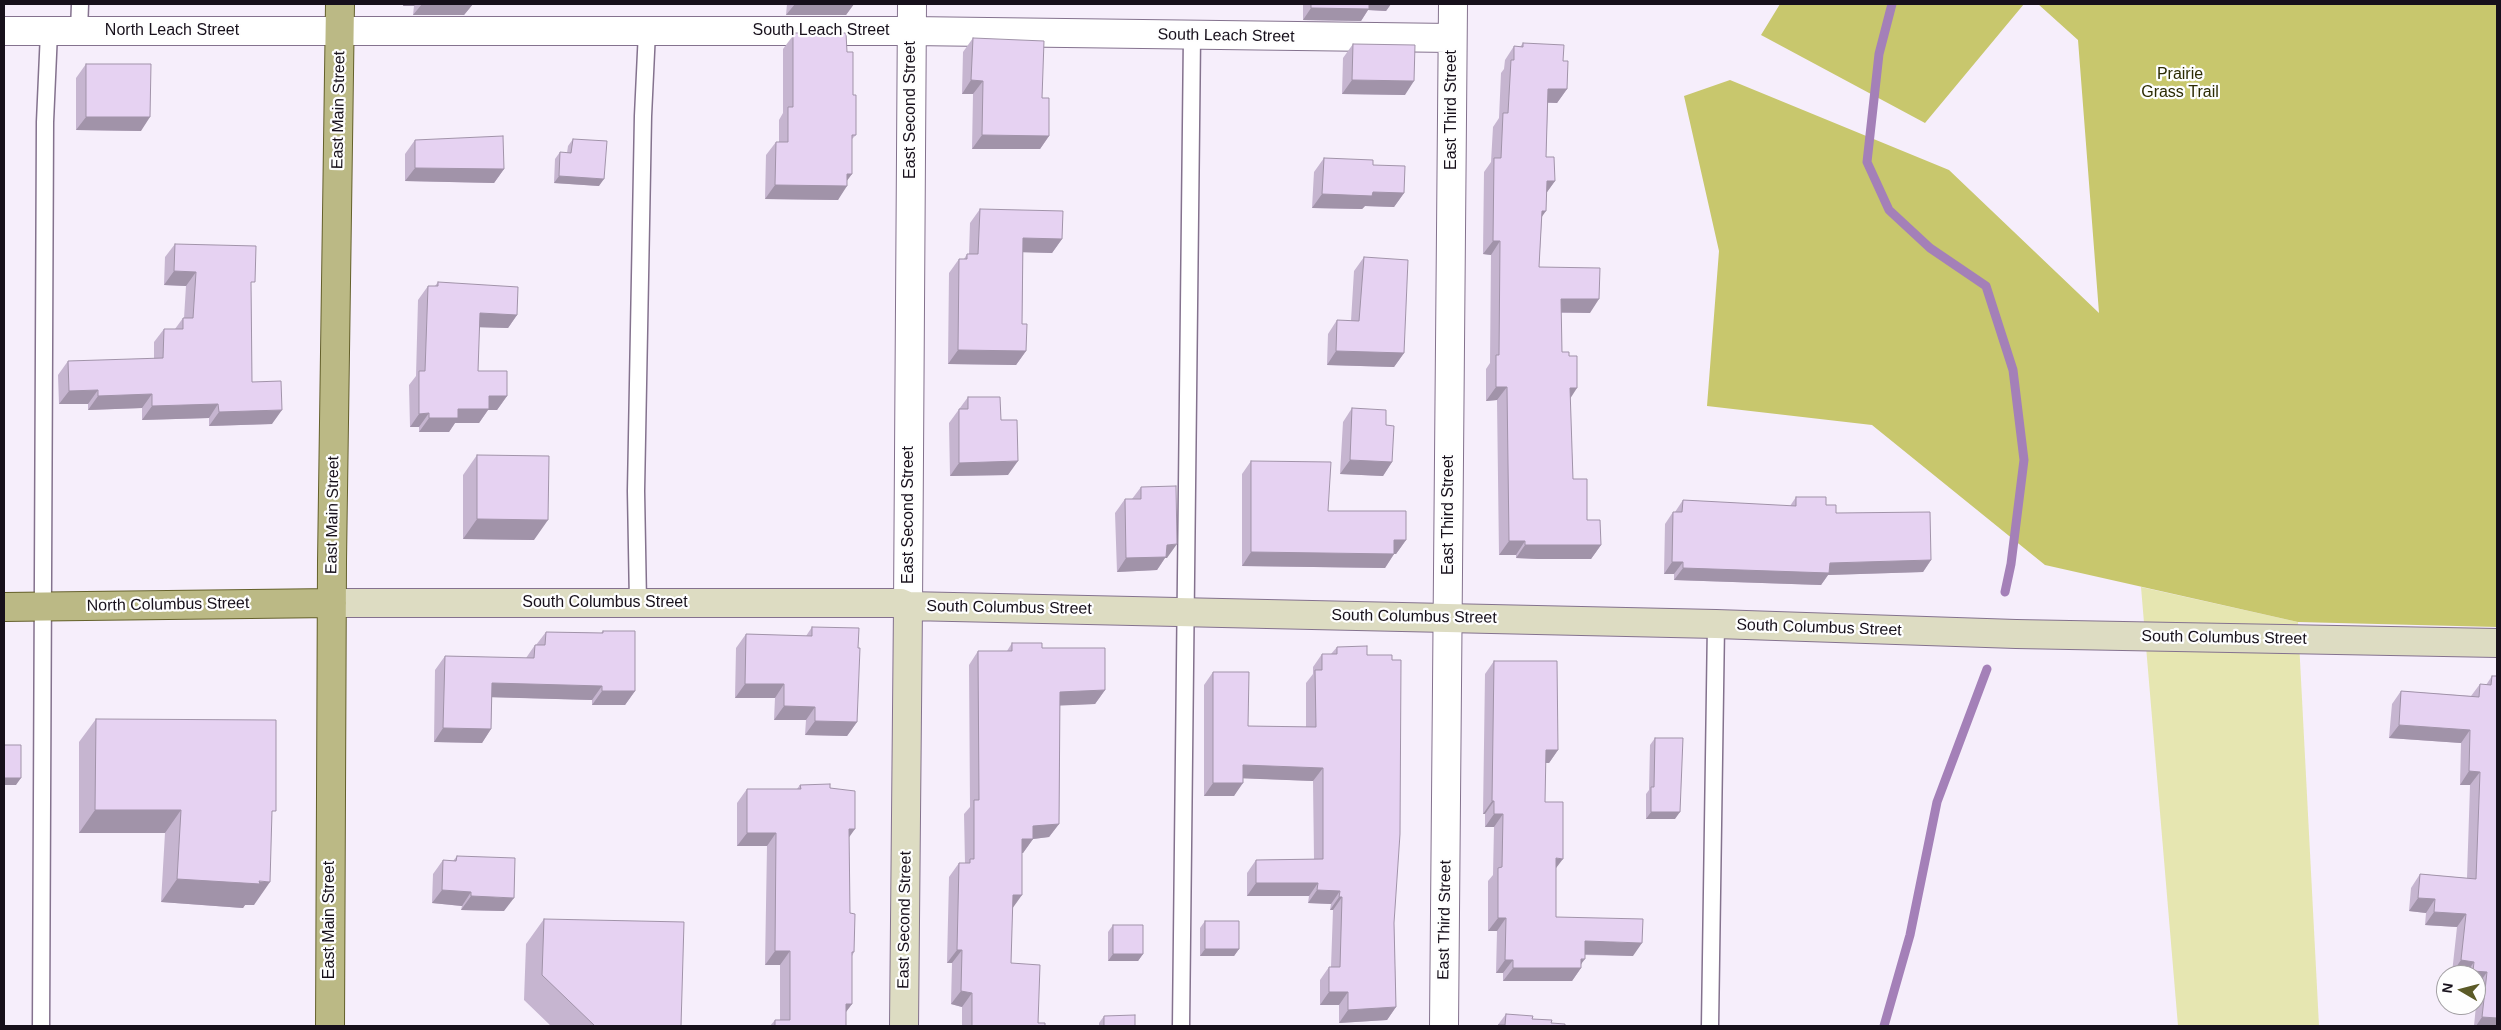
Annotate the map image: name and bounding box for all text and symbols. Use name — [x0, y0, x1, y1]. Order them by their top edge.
street label: North Leach Street — [105, 21, 239, 41]
street label: South Leach Street — [753, 21, 889, 41]
street label: South Leach Street — [1157, 25, 1295, 47]
street label: East Second Street — [901, 41, 921, 179]
street label: East Third Street — [1442, 50, 1462, 170]
street label: East Main Street — [328, 51, 350, 169]
park label: Prairie Grass Trail — [2141, 65, 2219, 103]
street label: East Second Street — [899, 446, 919, 584]
street label: East Third Street — [1439, 455, 1459, 575]
street label: East Main Street — [322, 456, 344, 574]
street label: South Columbus Street — [522, 593, 688, 613]
street label: North Columbus Street — [86, 594, 250, 616]
street label: South Columbus Street — [926, 597, 1092, 619]
street label: South Columbus Street — [1331, 606, 1497, 628]
street label: South Columbus Street — [1736, 616, 1902, 640]
street label: South Columbus Street — [2141, 627, 2307, 649]
street label: East Second Street — [894, 851, 916, 989]
street label: East Third Street — [1434, 860, 1456, 980]
street label: East Main Street — [320, 861, 340, 979]
north arrow — [2436, 965, 2486, 1015]
text: N — [2439, 982, 2456, 994]

